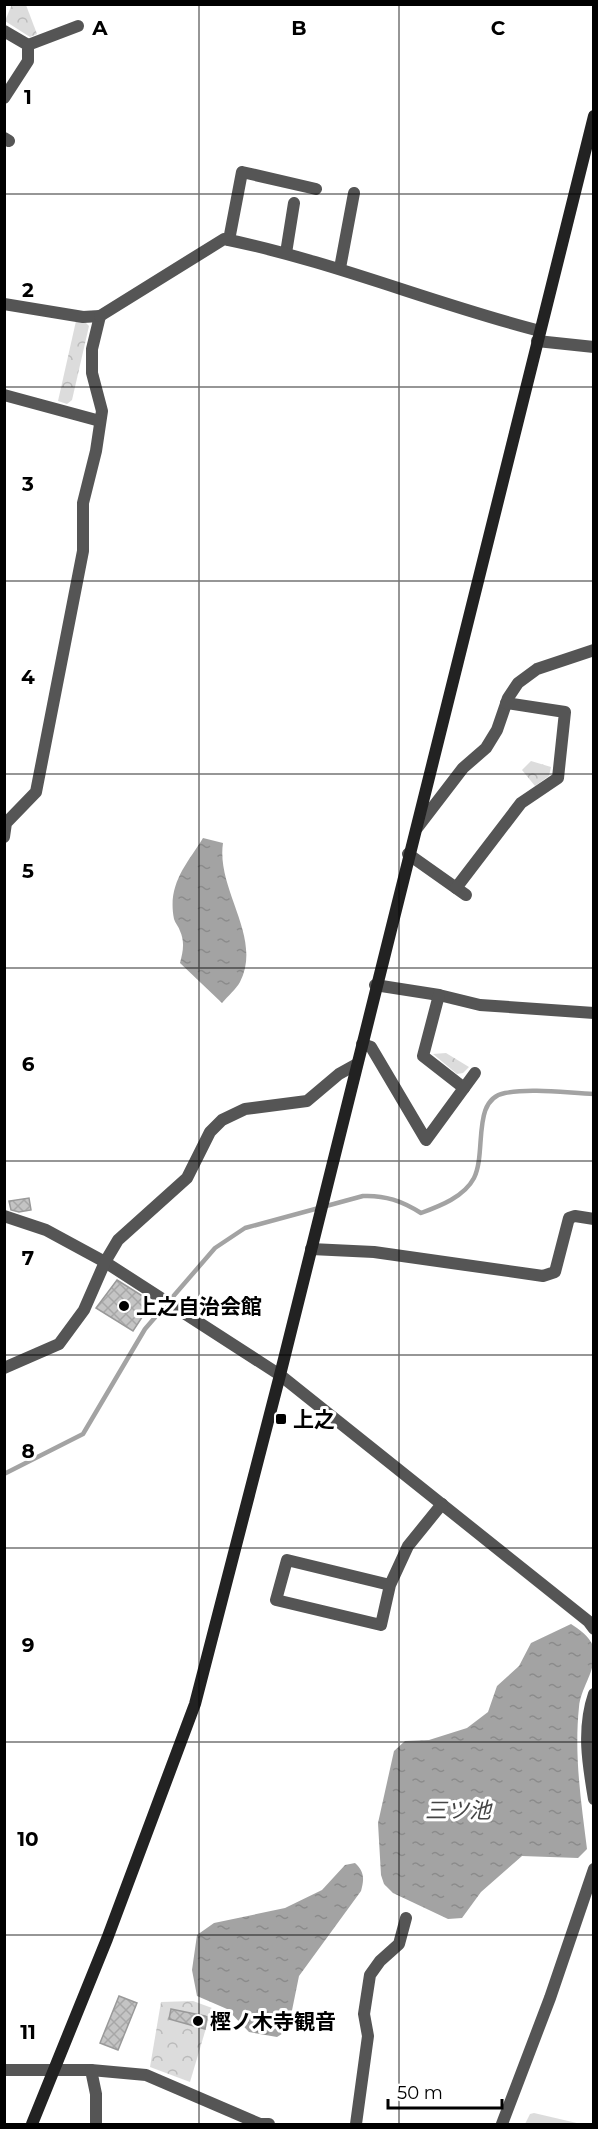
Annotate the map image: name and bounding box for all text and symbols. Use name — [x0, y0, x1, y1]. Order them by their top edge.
text: A — [91, 16, 108, 40]
text: B — [291, 16, 307, 40]
text: C — [491, 16, 506, 40]
text: 1 — [24, 85, 32, 109]
text: 2 — [22, 278, 34, 302]
text: 3 — [21, 472, 34, 496]
text: 4 — [21, 665, 35, 689]
text: 5 — [22, 859, 34, 883]
text: 6 — [22, 1052, 35, 1076]
text: 7 — [22, 1246, 34, 1270]
place label: 上之自治会館 — [136, 1294, 262, 1319]
marker: 上之自治会館 — [117, 1299, 131, 1313]
place label: 上之 — [293, 1407, 335, 1432]
marker: 上之 — [274, 1412, 288, 1426]
text: 8 — [21, 1439, 35, 1463]
text: 9 — [22, 1633, 34, 1657]
water label: 三ツ池 — [425, 1797, 493, 1824]
text: 10 — [17, 1827, 39, 1851]
place label: 樫ノ木寺観音 — [210, 2009, 336, 2034]
marker: 樫ノ木寺観音 — [191, 2014, 205, 2028]
text: 11 — [20, 2020, 36, 2044]
scale bar — [388, 2072, 502, 2110]
text: 50 m — [397, 2082, 443, 2104]

